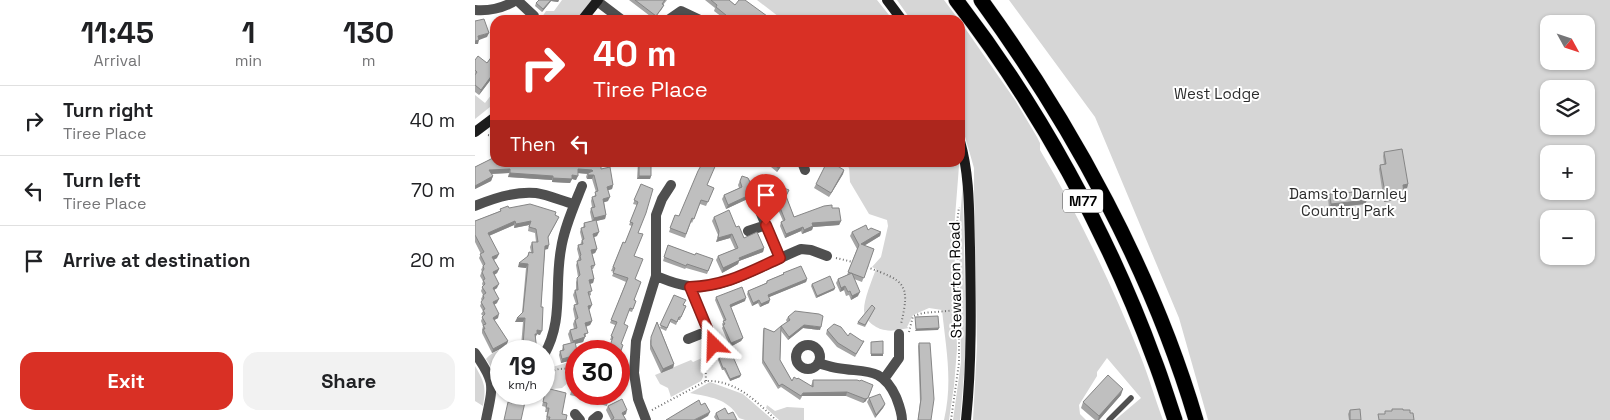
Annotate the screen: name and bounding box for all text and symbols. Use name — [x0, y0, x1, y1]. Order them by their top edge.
text: 11:45 — [81, 13, 154, 52]
text: 1 — [242, 13, 255, 52]
text: 130 — [343, 13, 394, 52]
north arrow — [1540, 15, 1595, 70]
map controls — [1540, 15, 1595, 265]
text: 40 m — [593, 32, 677, 76]
icon: right — [510, 35, 575, 100]
text: Arrival — [94, 50, 141, 71]
text: min — [235, 50, 262, 71]
text: m — [362, 50, 375, 71]
text: Tiree Place — [593, 75, 708, 103]
button: layers — [1540, 80, 1595, 135]
park label: West Lodge — [1174, 84, 1260, 103]
text: Turn right — [63, 98, 153, 123]
icon: right — [20, 107, 48, 135]
text: 40 m — [410, 108, 455, 133]
text: Tiree Place — [63, 123, 147, 144]
icon: left — [566, 130, 594, 158]
text: Then — [510, 132, 556, 157]
button: + — [1540, 145, 1595, 200]
text: Turn left — [63, 168, 141, 193]
pin — [745, 174, 787, 225]
icon: left — [20, 177, 48, 205]
text: 70 m — [411, 178, 455, 203]
icon: arrive — [752, 181, 780, 209]
park label: Dams to Darnley Country Park — [1289, 184, 1407, 220]
road number: M77 — [1063, 190, 1103, 212]
text: Tiree Place — [63, 193, 147, 214]
button: − — [1540, 210, 1595, 265]
street label: Stewarton Road — [944, 222, 966, 338]
icon: arrive — [20, 247, 48, 275]
text: Arrive at destination — [63, 248, 251, 273]
text: 20 m — [410, 248, 455, 273]
position arrow — [687, 318, 739, 370]
speed limit sign: 30 — [565, 340, 630, 405]
text: 19 — [509, 350, 536, 382]
button: Exit — [20, 352, 233, 410]
button: Share — [243, 352, 455, 410]
text: km/h — [508, 377, 537, 393]

